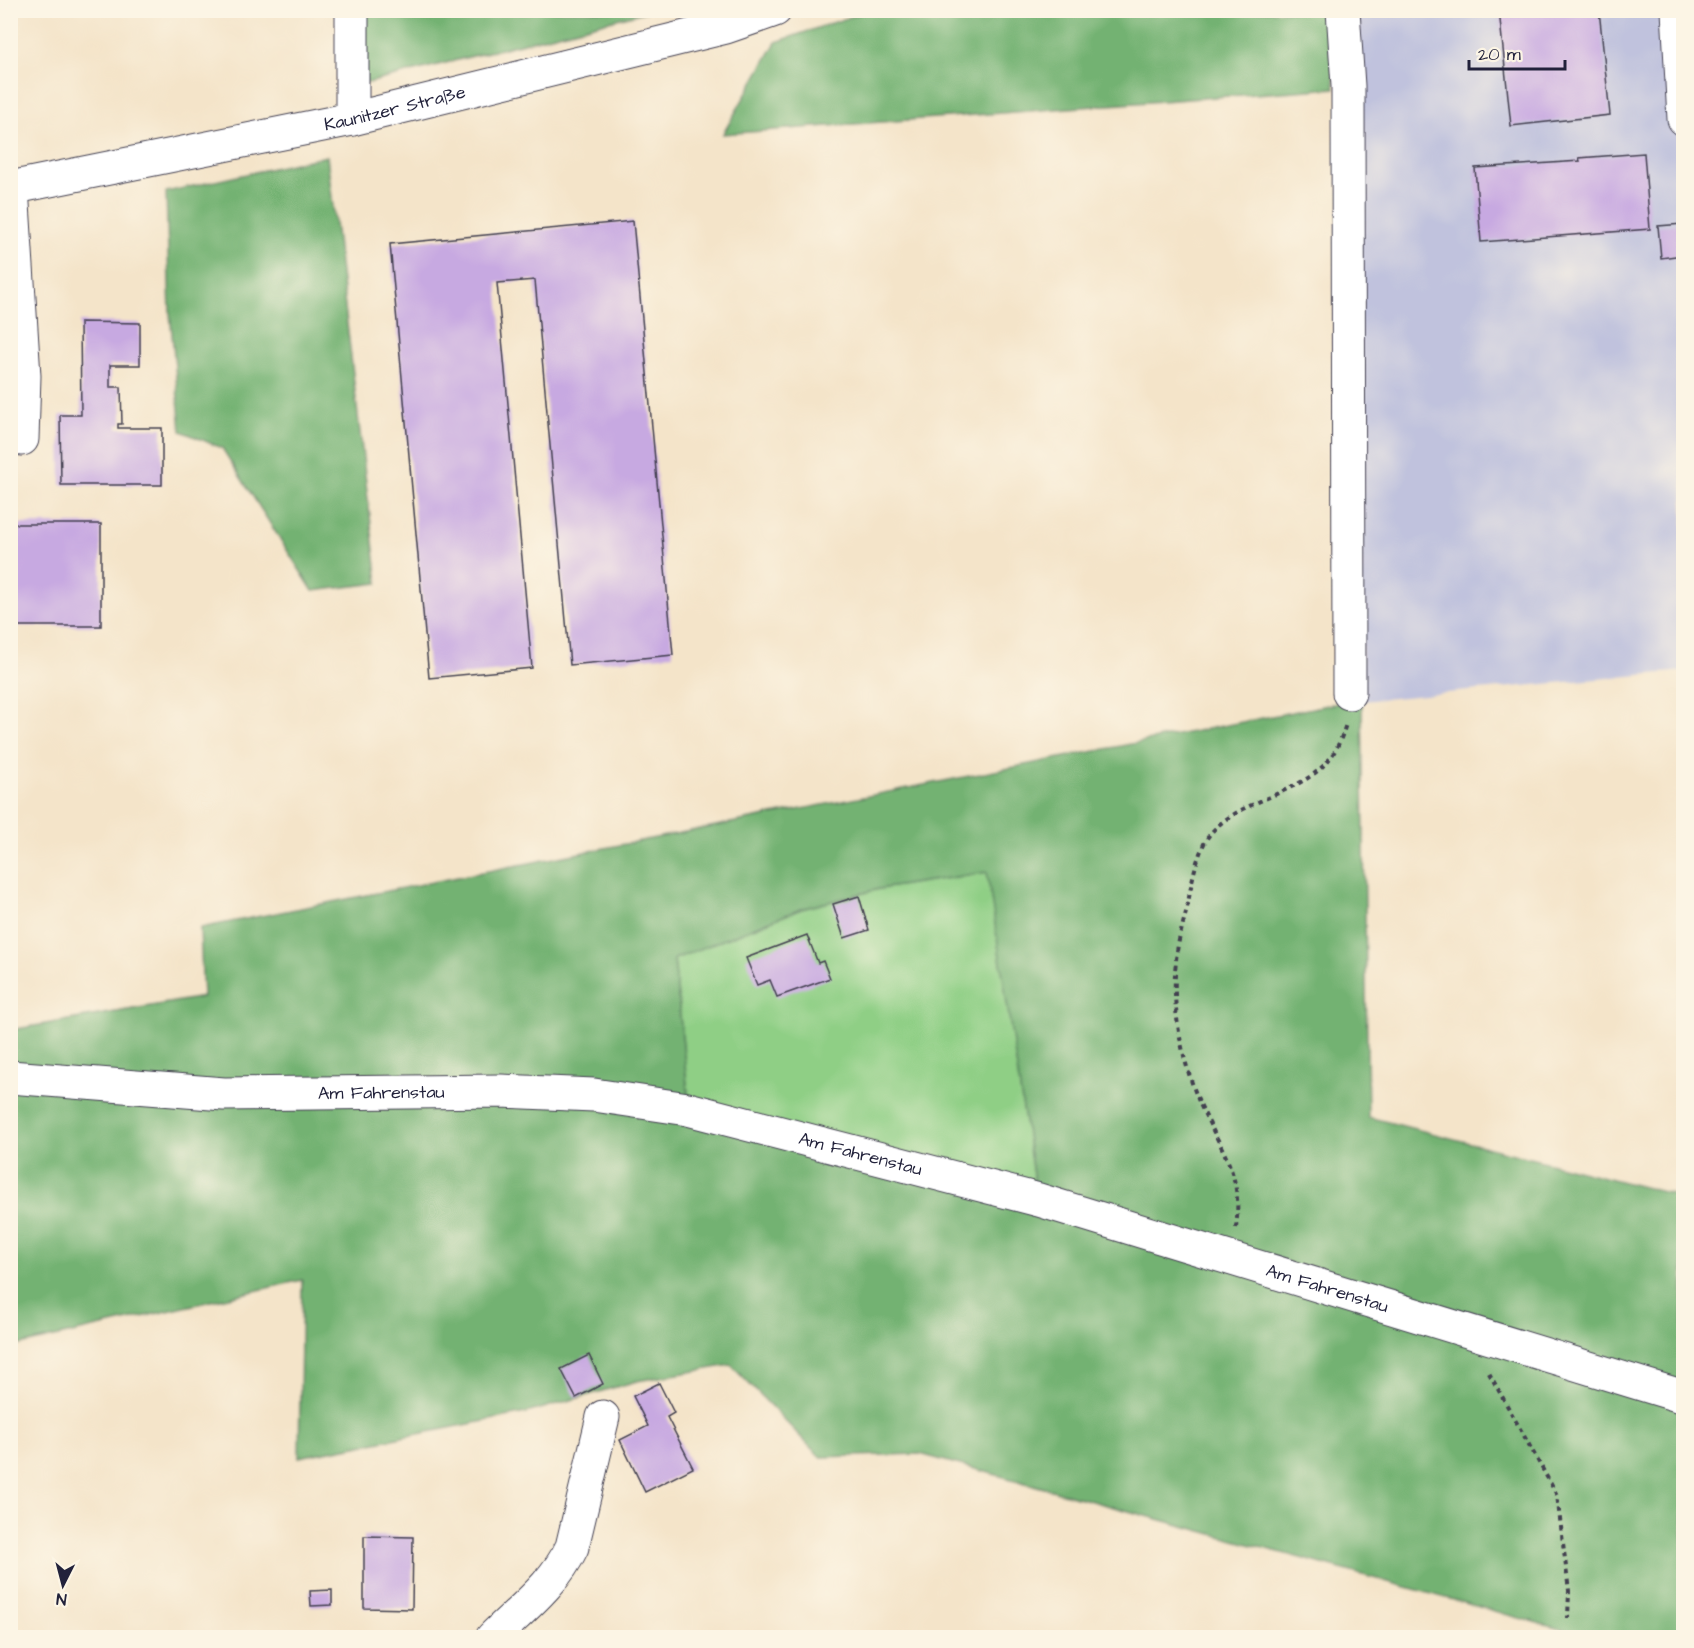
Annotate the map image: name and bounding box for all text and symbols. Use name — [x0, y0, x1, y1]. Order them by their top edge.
scale bar — [1469, 33, 1565, 71]
text: 20 m — [1478, 42, 1521, 67]
street label: Kaunitzer Straße — [322, 79, 468, 137]
street label: Am Fahrenstau — [318, 1080, 445, 1106]
street label: Am Fahrenstau — [796, 1126, 925, 1182]
street label: Am Fahrenstau — [1263, 1258, 1392, 1319]
north arrow — [33, 1555, 93, 1615]
text: N — [55, 1587, 68, 1610]

